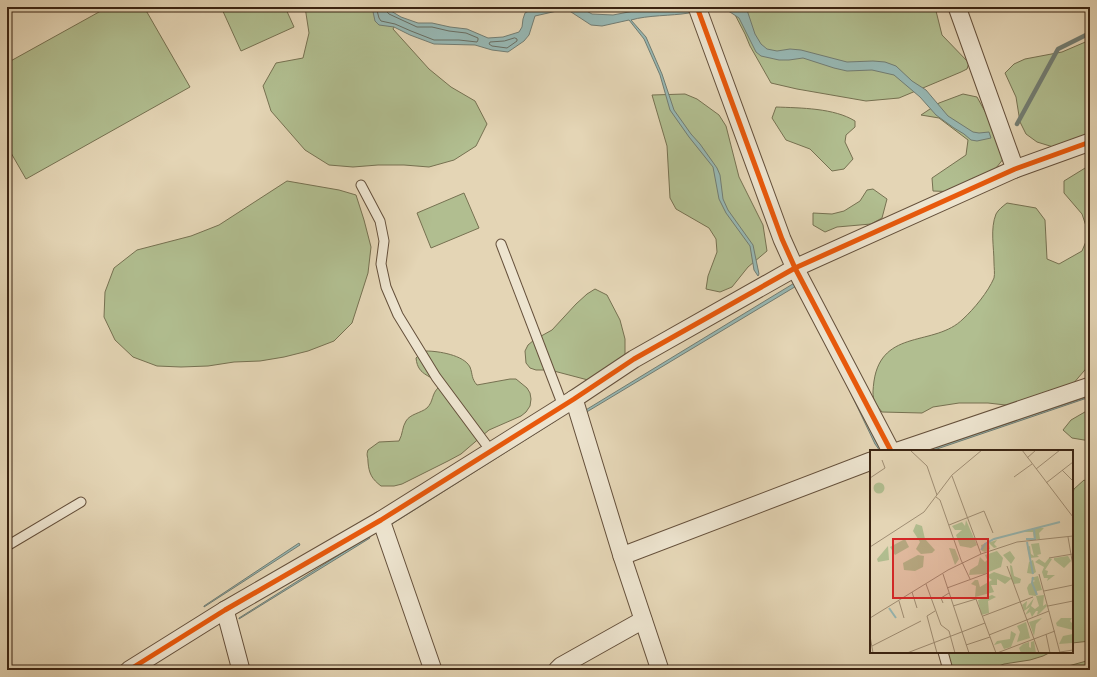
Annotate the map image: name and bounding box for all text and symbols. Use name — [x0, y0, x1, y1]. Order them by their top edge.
inset map — [870, 450, 1073, 653]

